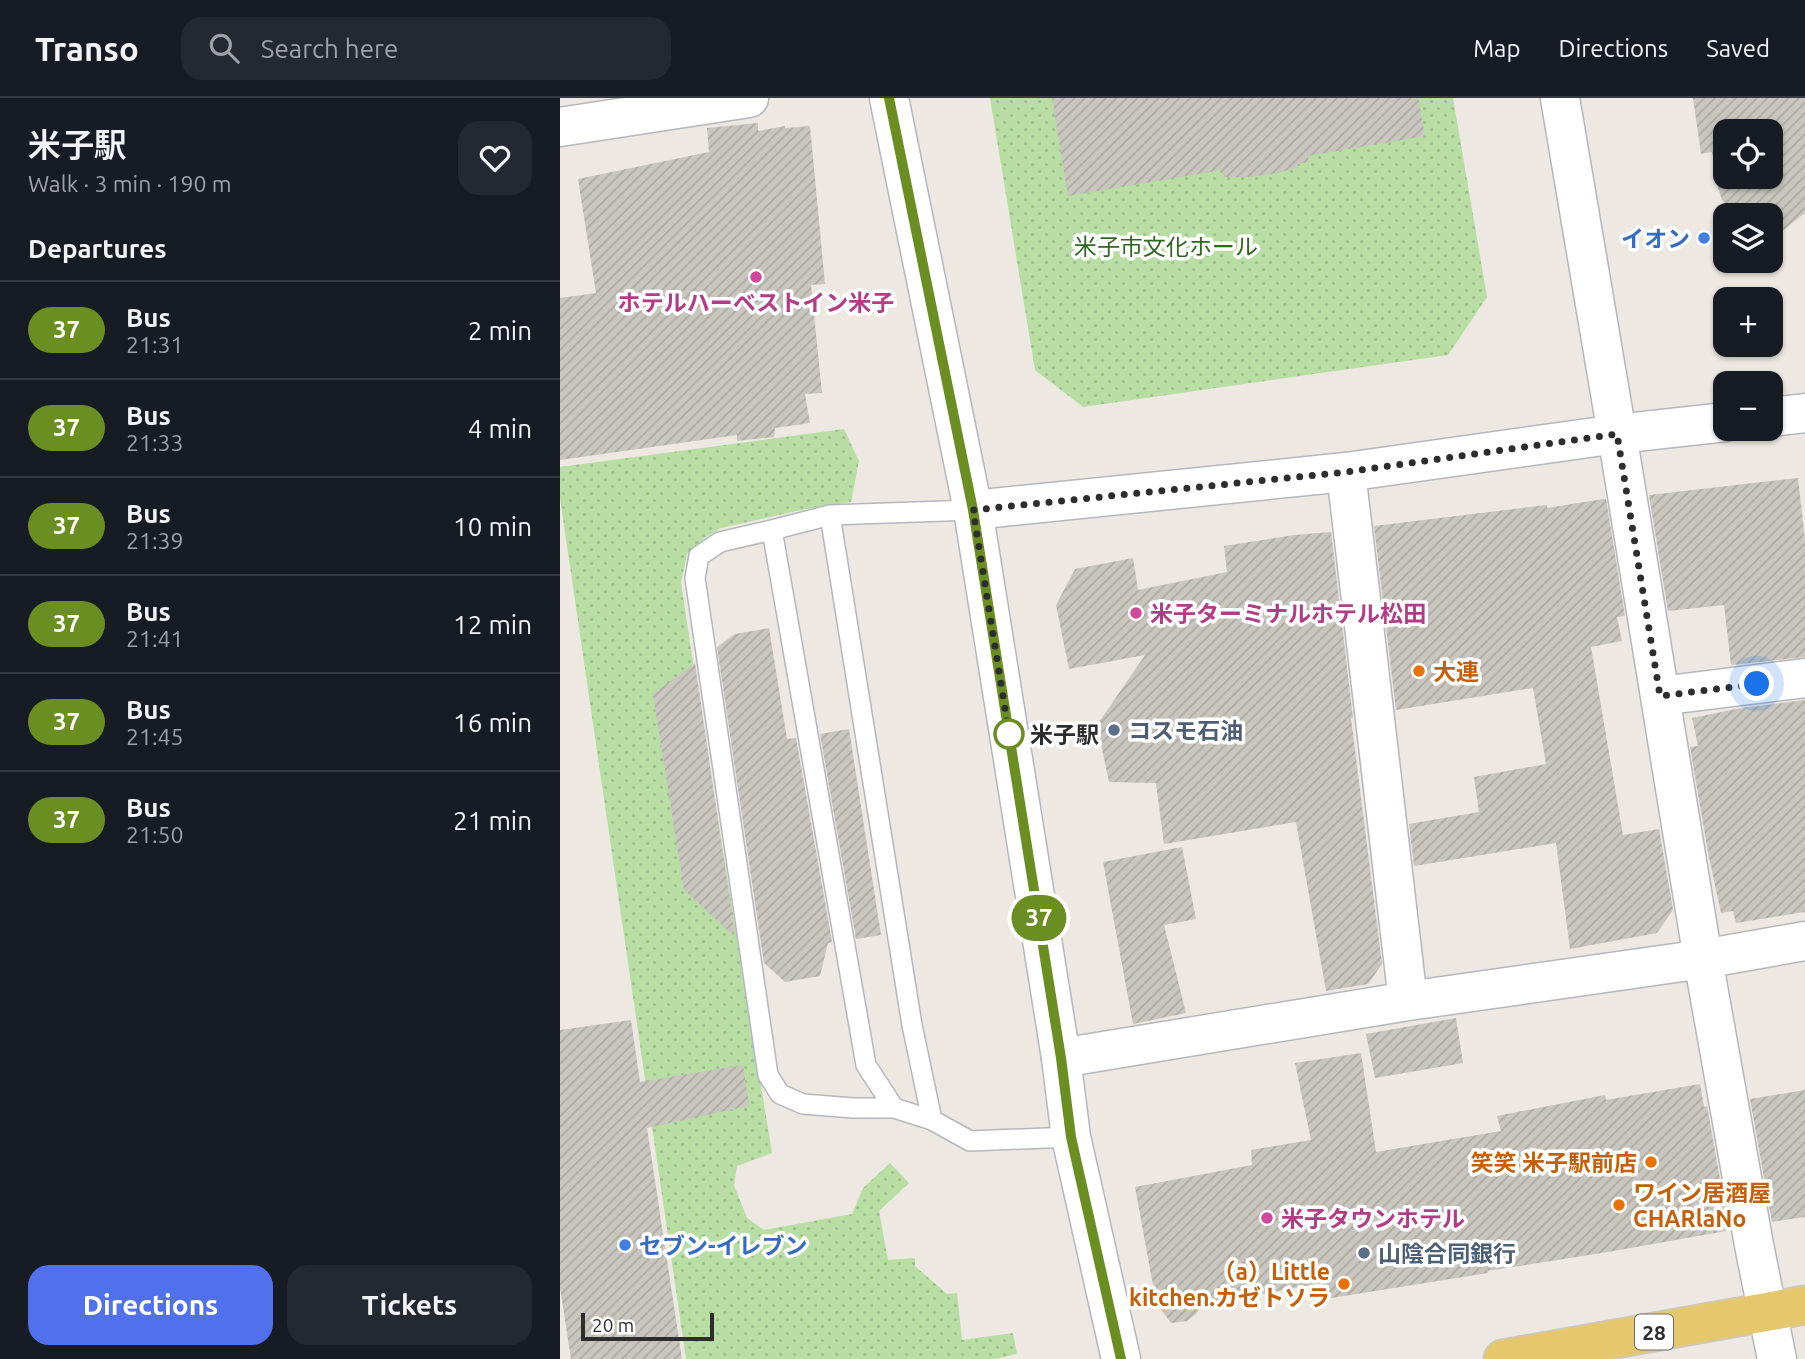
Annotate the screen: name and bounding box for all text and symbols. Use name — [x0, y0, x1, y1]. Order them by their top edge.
search box — [181, 17, 671, 80]
icon: search — [205, 29, 243, 67]
text: Transo — [35, 30, 139, 67]
text: Search here — [261, 34, 398, 63]
text: Map — [1473, 35, 1520, 62]
text: Directions — [1558, 35, 1668, 62]
text: Saved — [1706, 35, 1770, 62]
map controls — [1713, 119, 1783, 441]
button: locate — [1713, 119, 1783, 189]
button: heart — [458, 121, 532, 195]
text: 米子駅 — [28, 126, 127, 163]
text: Walk · 3 min · 190 m — [28, 171, 232, 196]
button: layers — [1713, 203, 1783, 273]
place label: イオン — [1621, 226, 1690, 251]
marker: イオン — [1696, 230, 1712, 246]
text: Departures — [28, 234, 166, 263]
park label: 米子市文化ホール — [1074, 234, 1258, 259]
marker: ホテルハーベストイン米子 — [748, 269, 764, 285]
button: + — [1713, 287, 1783, 357]
place label: ホテルハーベストイン米子 — [618, 290, 894, 315]
text: Bus — [126, 303, 171, 332]
text: 37 — [53, 316, 80, 343]
text: 2 min — [468, 316, 532, 345]
text: 21:31 — [126, 332, 184, 357]
button: − — [1713, 371, 1783, 441]
text: Bus — [126, 401, 171, 430]
text: 37 — [53, 414, 80, 441]
text: 4 min — [468, 414, 532, 443]
text: 21:33 — [126, 430, 184, 455]
text: Bus — [126, 499, 171, 528]
text: 37 — [53, 512, 80, 539]
text: 10 min — [453, 512, 532, 541]
text: 21:39 — [126, 528, 184, 553]
text: Bus — [126, 597, 171, 626]
place label: 米子ターミナルホテル松田 — [1150, 601, 1426, 626]
marker: 米子ターミナルホテル松田 — [1128, 605, 1144, 621]
text: 37 — [53, 610, 80, 637]
text: 12 min — [453, 610, 532, 639]
text: 21:41 — [126, 626, 184, 651]
place label: 大連 — [1433, 659, 1479, 684]
marker: 大連 — [1411, 663, 1427, 679]
your location — [1739, 666, 1774, 701]
text: Bus — [126, 695, 171, 724]
text: 37 — [53, 708, 80, 735]
text: 16 min — [453, 708, 532, 737]
place label: コスモ石油 — [1128, 718, 1243, 743]
marker: 米子駅 — [994, 719, 1024, 749]
place label: 米子駅 — [1030, 722, 1099, 747]
marker: コスモ石油 — [1106, 722, 1122, 738]
text: 21:45 — [126, 724, 184, 749]
text: Bus — [126, 793, 171, 822]
text: 37 — [53, 806, 80, 833]
text: 21 min — [453, 806, 532, 835]
text: 21:50 — [126, 822, 184, 847]
line badge: 37 — [1008, 895, 1070, 941]
text: 37 — [1025, 904, 1053, 931]
place label: 笑笑 米子駅前店 — [1471, 1150, 1637, 1175]
marker: 笑笑 米子駅前店 — [1643, 1154, 1659, 1170]
place label: ワイン居酒屋 CHARlaNo — [1633, 1180, 1771, 1231]
marker: ワイン居酒屋 CHARlaNo — [1611, 1197, 1627, 1213]
place label: 米子タウンホテル — [1281, 1206, 1465, 1231]
marker: 米子タウンホテル — [1259, 1210, 1275, 1226]
place label: セブン-イレブン — [639, 1233, 808, 1258]
marker: セブン-イレブン — [617, 1237, 633, 1253]
place label: 山陰合同銀行 — [1378, 1241, 1516, 1266]
marker: 山陰合同銀行 — [1356, 1245, 1372, 1261]
place label: （a）Little kitchen.カゼトソラ — [1129, 1259, 1330, 1310]
button: Directions — [28, 1265, 273, 1345]
button: Tickets — [287, 1265, 532, 1345]
marker: （a）Little kitchen.カゼトソラ — [1336, 1276, 1352, 1292]
scale bar — [581, 1310, 714, 1342]
text: 20 m — [592, 1314, 634, 1336]
road number: 28 — [1635, 1314, 1673, 1350]

